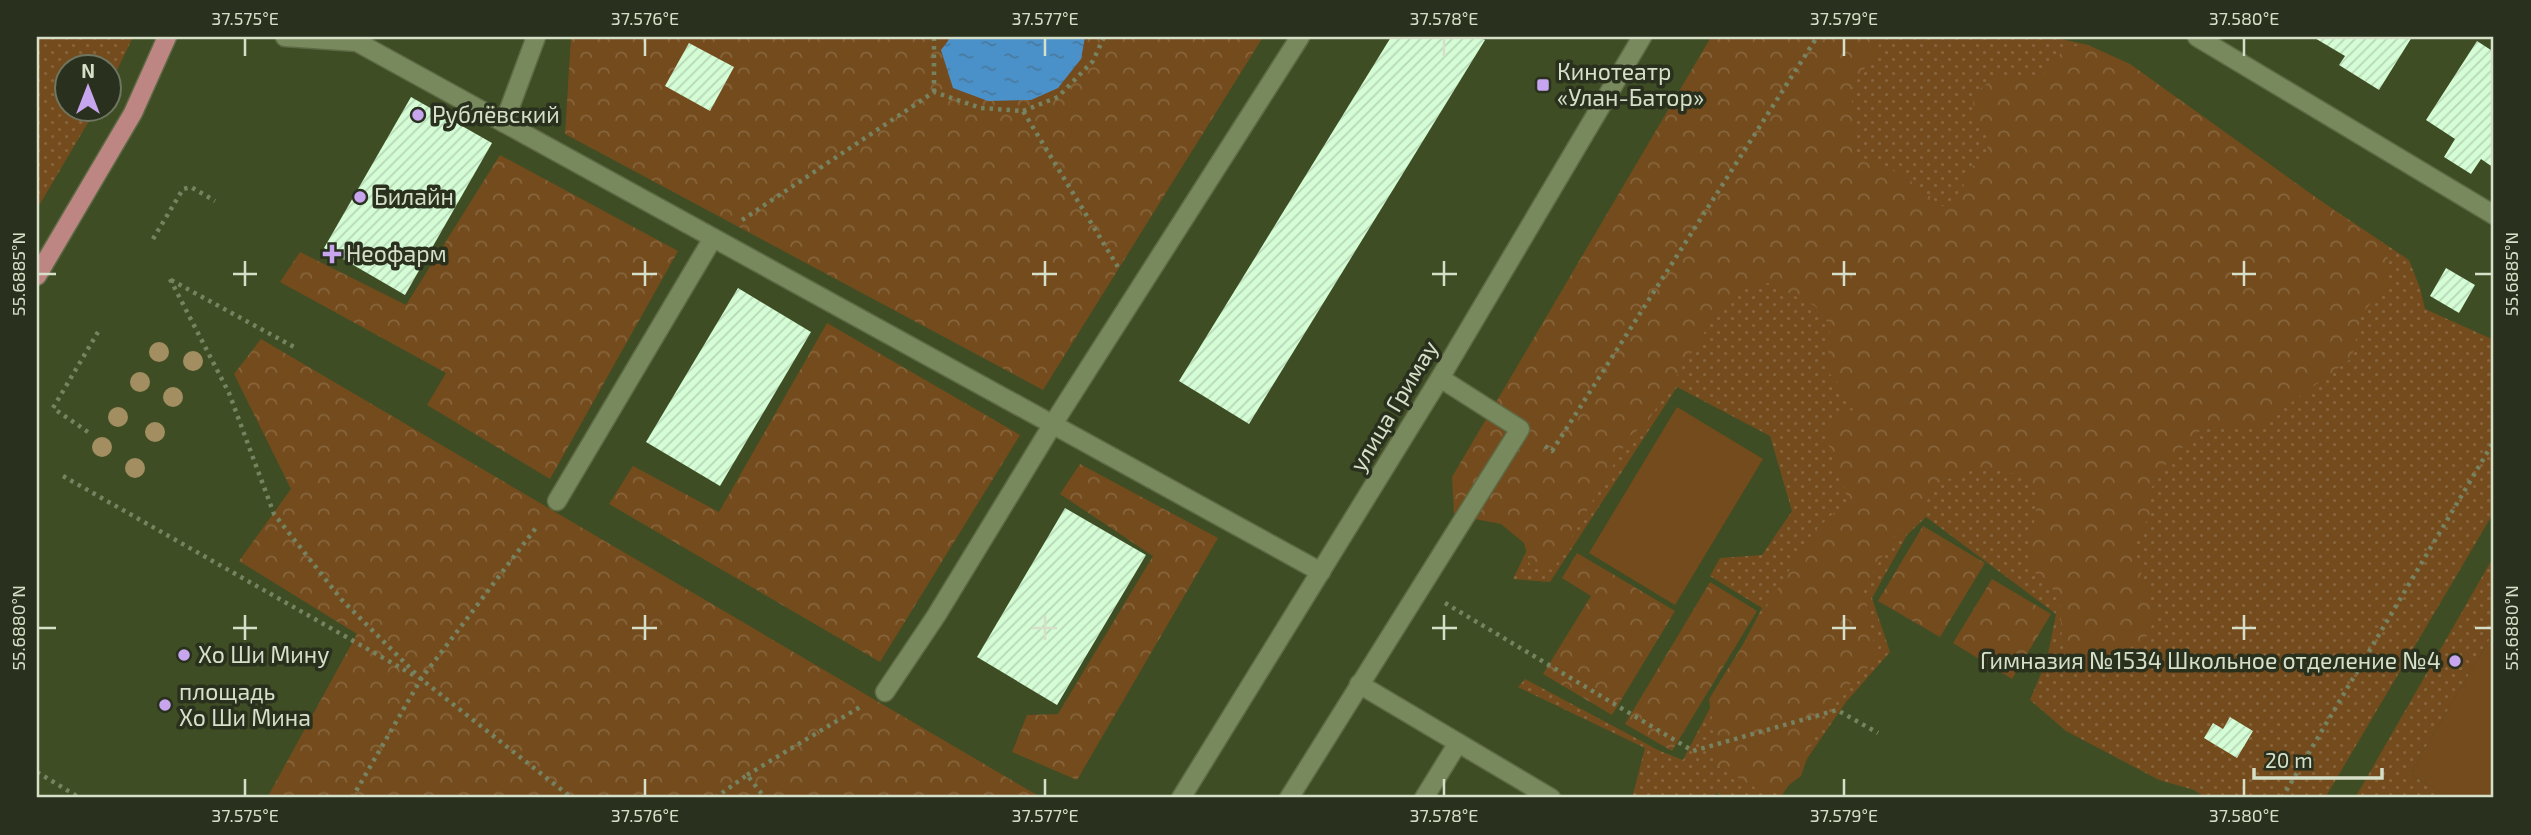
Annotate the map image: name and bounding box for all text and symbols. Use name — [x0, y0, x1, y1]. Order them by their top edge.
text: 37.575°E — [211, 7, 279, 29]
text: 37.576°E — [611, 7, 679, 29]
text: 37.577°E — [1011, 7, 1079, 29]
text: 37.578°E — [1410, 7, 1478, 29]
text: 37.579°E — [1810, 7, 1878, 29]
text: 37.580°E — [2209, 7, 2279, 29]
north arrow — [52, 52, 122, 122]
place label: Кинотеатр «Улан-Батор» — [1557, 57, 1704, 111]
text: N — [81, 59, 95, 82]
marker: Кинотеатр «Улан-Батор» — [1535, 77, 1551, 93]
place label: Рублёвский — [432, 100, 560, 129]
marker: Рублёвский — [410, 107, 426, 123]
place label: Билайн — [374, 182, 454, 210]
marker: Билайн — [352, 189, 368, 205]
text: 55.6885°N — [7, 232, 29, 316]
text: 55.6885°N — [2500, 232, 2522, 316]
place label: Неофарм — [346, 239, 447, 267]
marker: Неофарм — [324, 246, 340, 262]
street label: улица Гримау — [1343, 335, 1444, 477]
text: 55.6880°N — [7, 585, 29, 671]
text: 55.6880°N — [2500, 585, 2522, 671]
place label: Хо Ши Мину — [198, 640, 329, 669]
place label: Гимназия №1534 Школьное отделение №4 — [1980, 646, 2441, 674]
marker: Хо Ши Мину — [176, 647, 192, 663]
marker: Гимназия №1534 Школьное отделение №4 — [2447, 653, 2463, 669]
place label: площадь Хо Ши Мина — [179, 677, 311, 731]
marker: площадь Хо Ши Мина — [157, 697, 173, 713]
scale bar — [2254, 737, 2382, 781]
text: 20 m — [2265, 747, 2313, 772]
text: 37.575°E — [211, 804, 279, 826]
text: 37.576°E — [611, 804, 679, 826]
text: 37.577°E — [1011, 804, 1079, 826]
text: 37.578°E — [1410, 804, 1478, 826]
text: 37.579°E — [1810, 804, 1878, 826]
text: 37.580°E — [2209, 804, 2279, 826]

